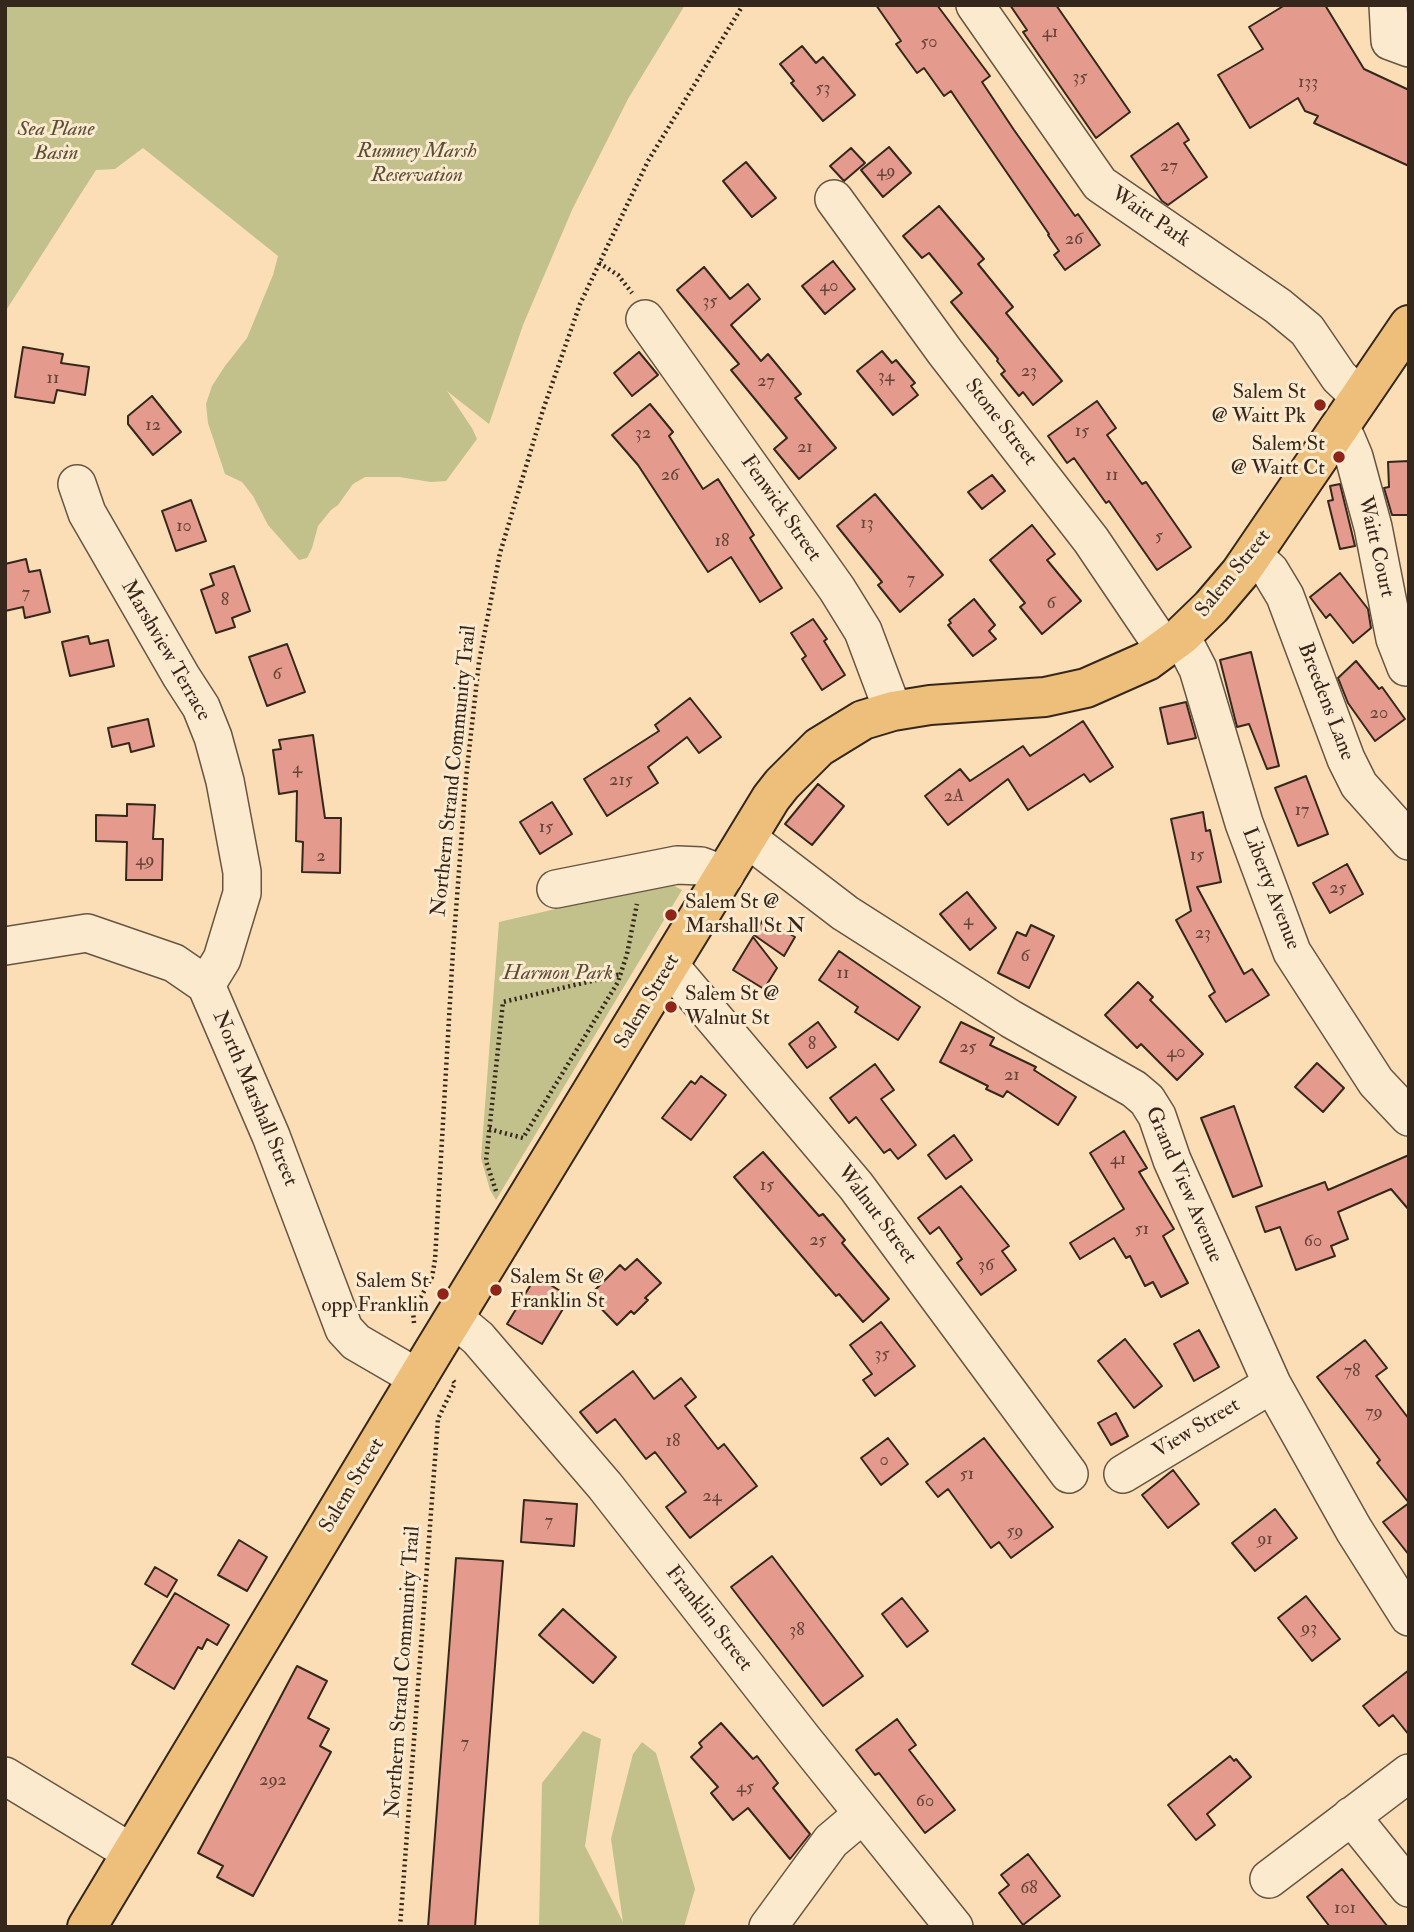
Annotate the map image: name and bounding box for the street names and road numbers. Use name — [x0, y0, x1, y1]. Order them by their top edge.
street label: Waitt Park — [1106, 182, 1194, 254]
street label: Stone Street — [958, 375, 1042, 471]
street label: Fenwick Street — [734, 451, 826, 567]
street label: Waitt Court — [1351, 494, 1399, 600]
street label: Salem Street — [1191, 525, 1277, 623]
street label: Marshview Terrace — [114, 576, 216, 726]
street label: Northern Strand Community Trail — [427, 624, 483, 918]
street label: Breedens Lane — [1291, 640, 1359, 764]
street label: Liberty Avenue — [1235, 824, 1305, 954]
street label: Salem Street — [610, 950, 686, 1054]
street label: North Marshall Street — [206, 1008, 302, 1190]
street label: Grand View Avenue — [1139, 1103, 1227, 1267]
street label: Walnut Street — [831, 1161, 921, 1269]
street label: View Street — [1149, 1393, 1245, 1465]
street label: Salem Street — [315, 1434, 391, 1538]
street label: Northern Strand Community Trail — [381, 1525, 427, 1819]
street label: Franklin Street — [659, 1561, 757, 1677]

